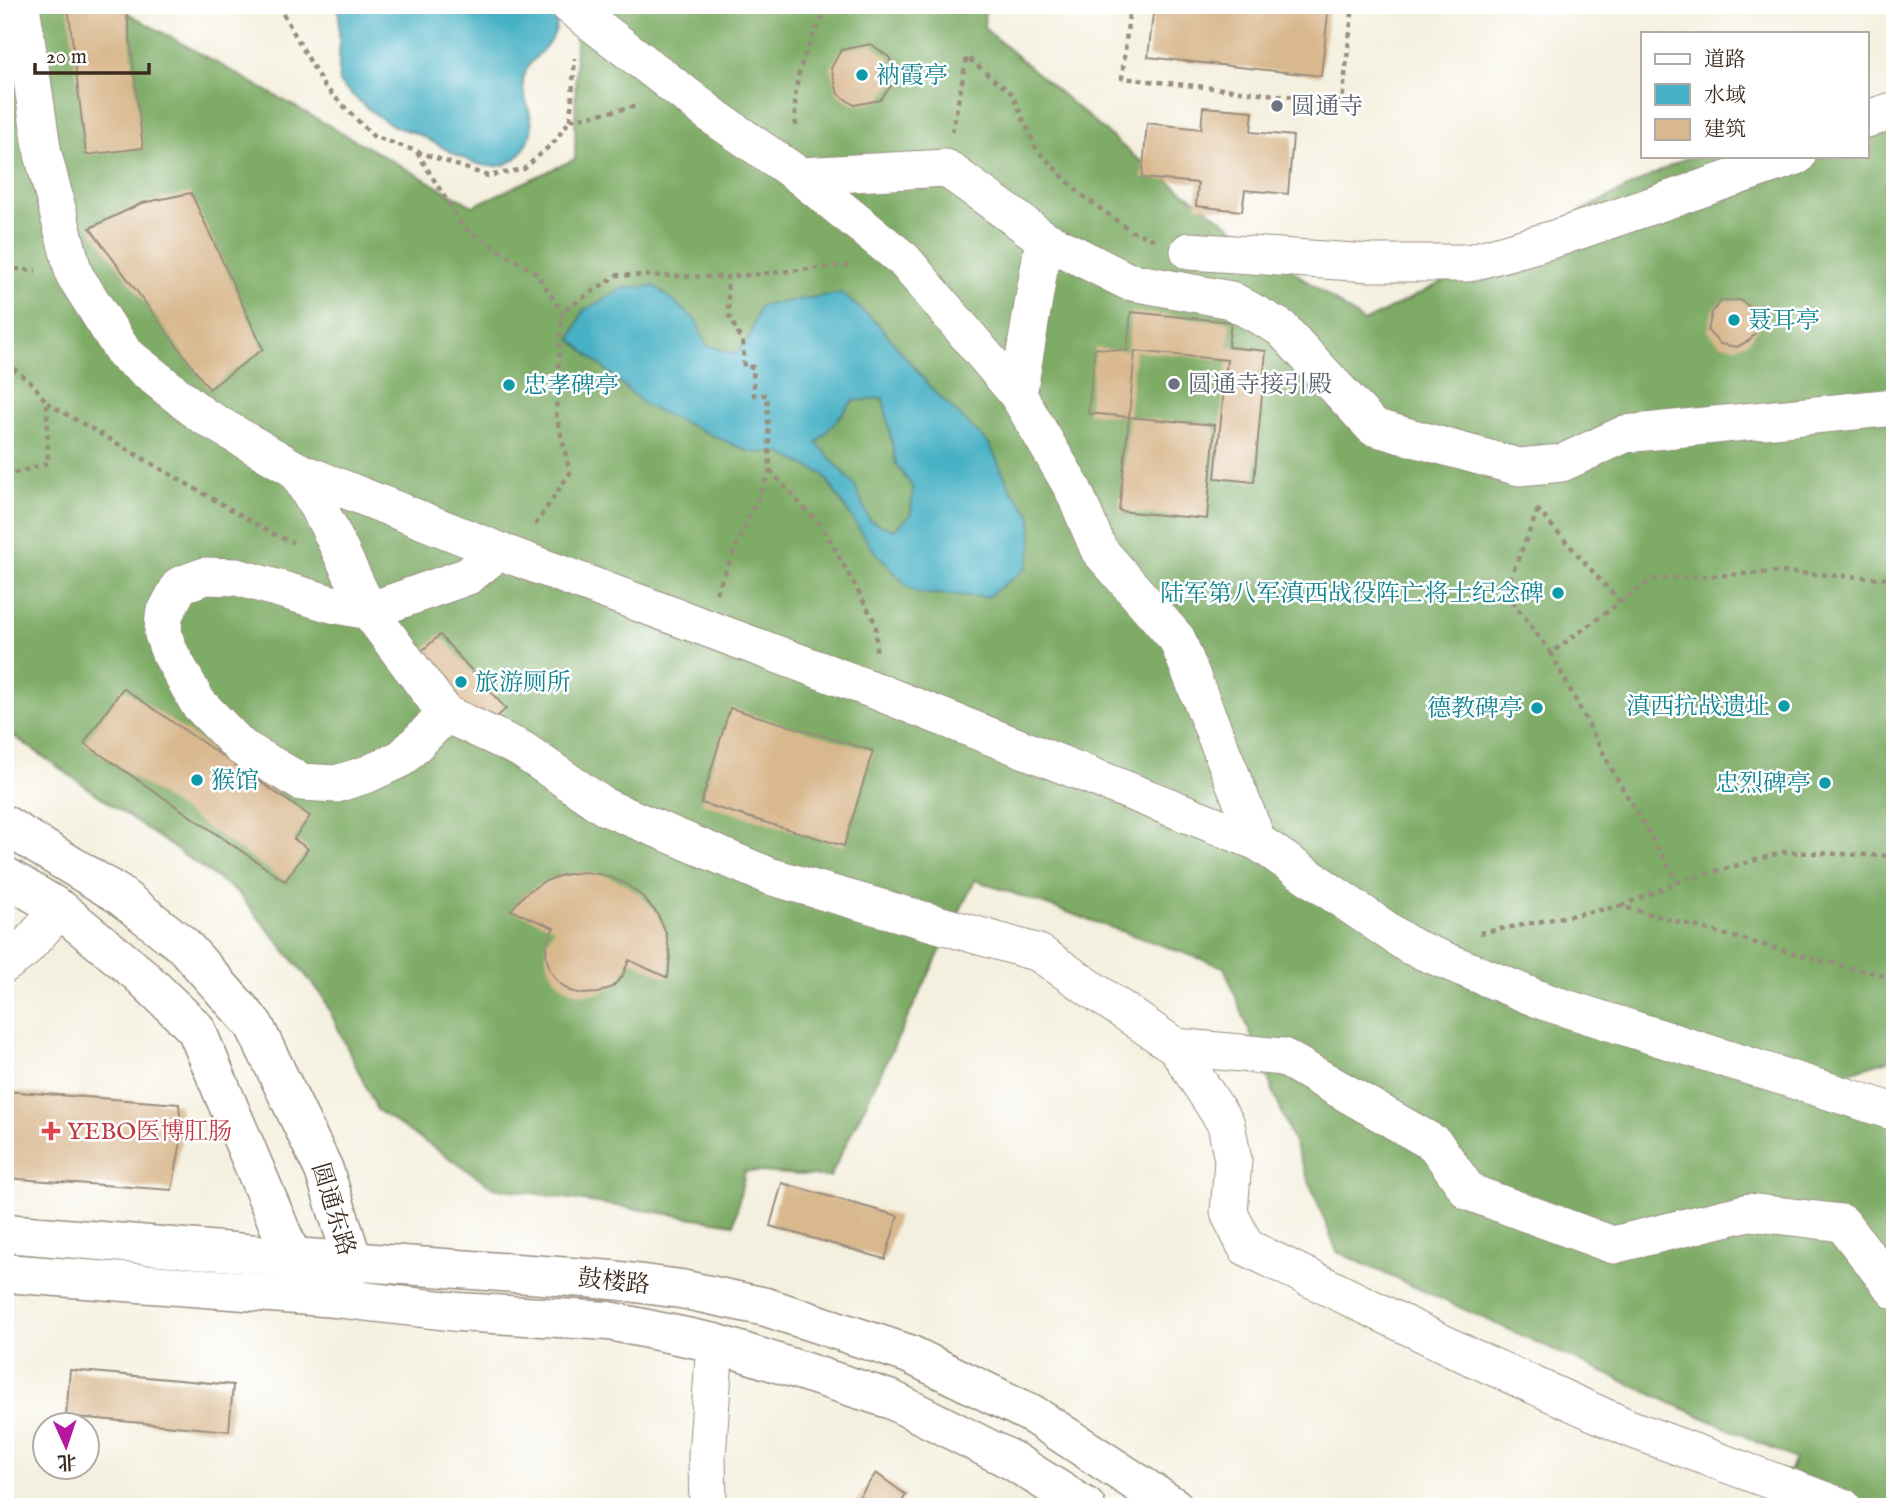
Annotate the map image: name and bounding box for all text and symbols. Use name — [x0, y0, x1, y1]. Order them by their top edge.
scale bar — [35, 32, 149, 76]
legend — [1641, 32, 1868, 158]
text: 20 m — [46, 44, 87, 71]
text: 道路 — [1704, 47, 1746, 74]
place label: 衲霞亭 — [876, 61, 948, 92]
marker: 衲霞亭 — [854, 67, 870, 83]
text: 水域 — [1704, 83, 1746, 110]
place label: 圆通寺 — [1291, 92, 1363, 123]
marker: 圆通寺 — [1269, 98, 1285, 114]
text: 建筑 — [1704, 117, 1746, 144]
place label: 聂耳亭 — [1748, 306, 1820, 337]
marker: 聂耳亭 — [1726, 312, 1742, 328]
place label: 圆通寺接引殿 — [1188, 370, 1332, 401]
place label: 忠孝碑亭 — [523, 371, 619, 402]
marker: 圆通寺接引殿 — [1166, 376, 1182, 392]
marker: 忠孝碑亭 — [501, 377, 517, 393]
place label: 陆军第八军滇西战役阵亡将士纪念碑 — [1160, 579, 1544, 610]
marker: 陆军第八军滇西战役阵亡将士纪念碑 — [1550, 585, 1566, 601]
place label: 旅游厕所 — [475, 668, 571, 699]
marker: 旅游厕所 — [453, 674, 469, 690]
place label: 滇西抗战遗址 — [1626, 692, 1770, 723]
place label: 德教碑亭 — [1427, 694, 1523, 725]
marker: 滇西抗战遗址 — [1776, 698, 1792, 714]
marker: 德教碑亭 — [1529, 700, 1545, 716]
place label: 猴馆 — [211, 766, 259, 797]
place label: 忠烈碑亭 — [1715, 769, 1811, 800]
marker: 猴馆 — [189, 772, 205, 788]
marker: 忠烈碑亭 — [1817, 775, 1833, 791]
place label: YEBO医博肛肠 — [67, 1117, 232, 1148]
marker: YEBO医博肛肠 — [41, 1121, 61, 1141]
street label: 圆通东路 — [304, 1159, 361, 1260]
street label: 鼓楼路 — [576, 1263, 651, 1302]
north arrow — [32, 1410, 102, 1480]
text: 北 — [57, 1448, 77, 1473]

